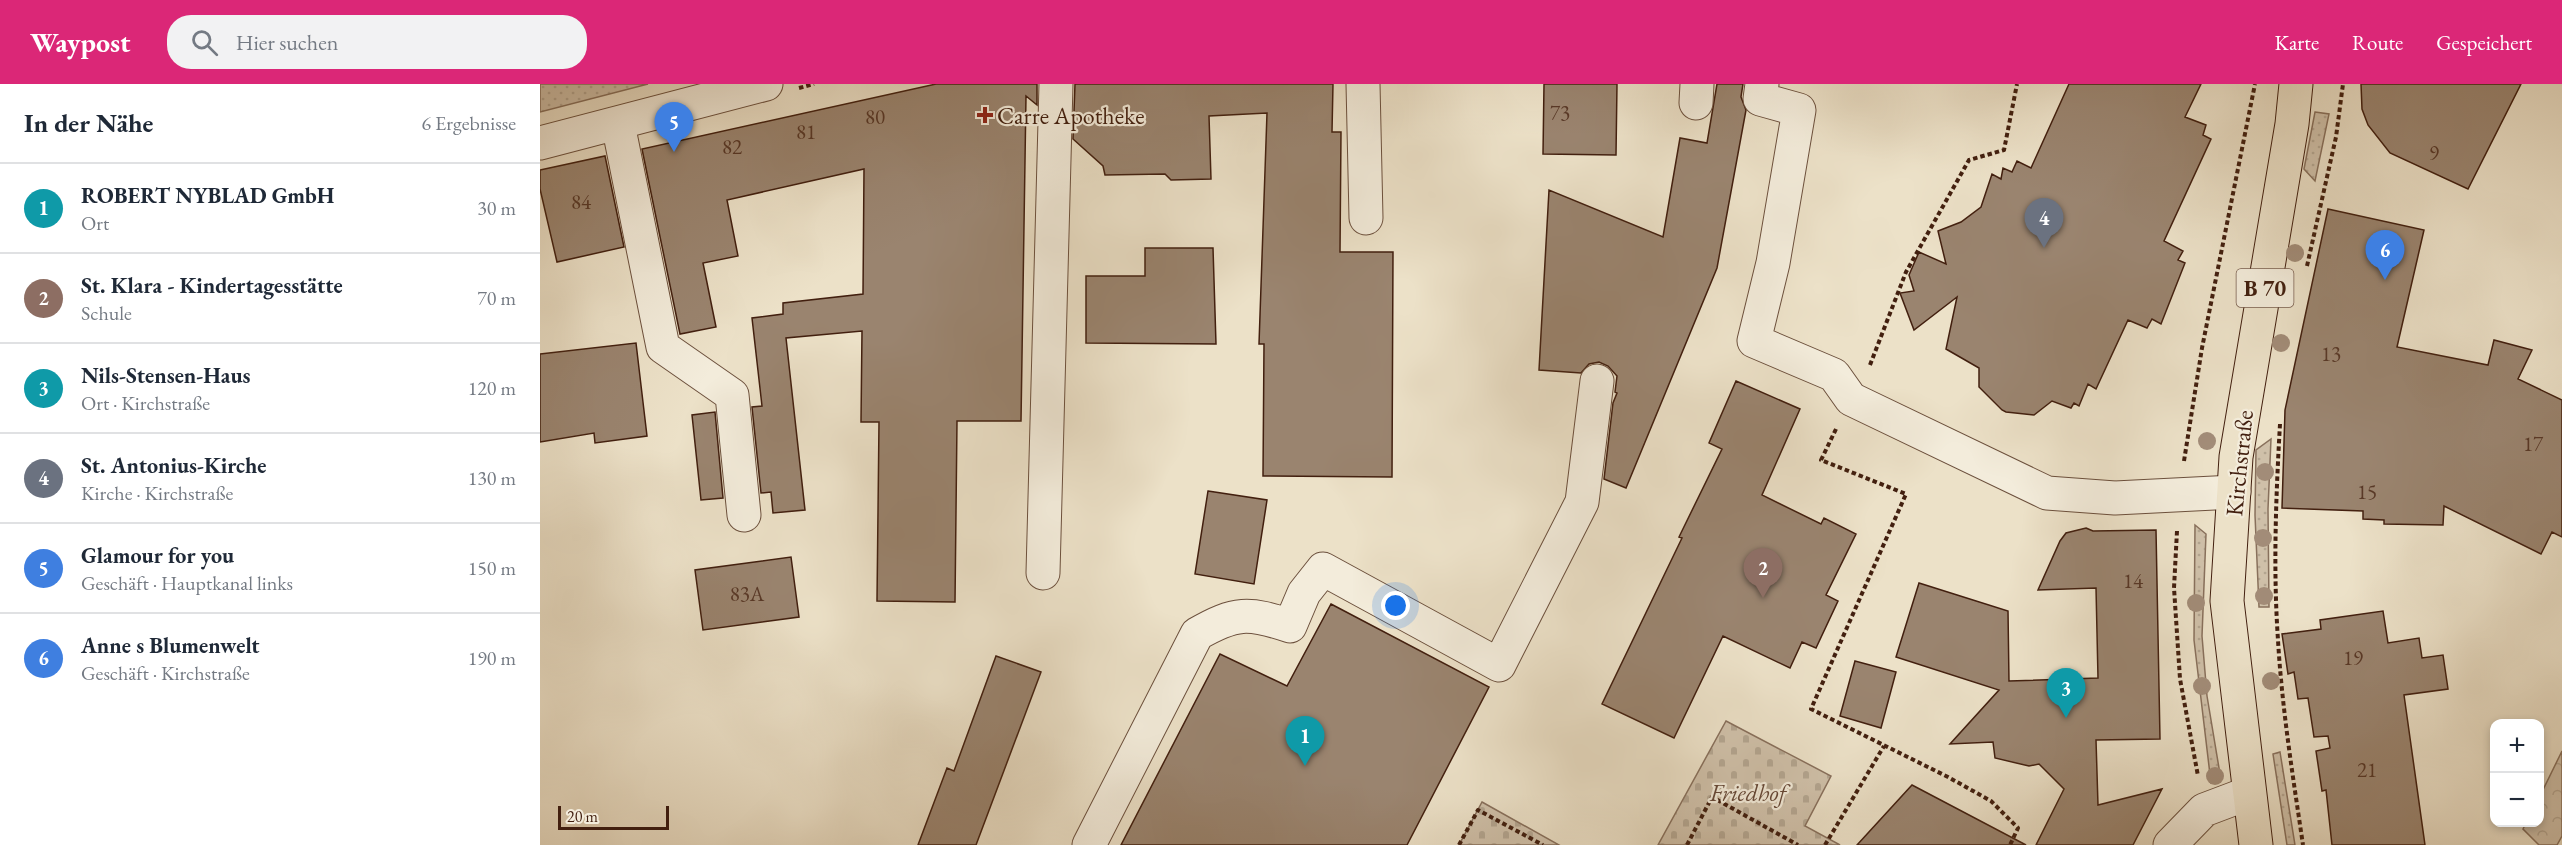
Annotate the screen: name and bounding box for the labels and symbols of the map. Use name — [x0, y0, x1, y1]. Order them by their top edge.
house number: 73 — [1550, 99, 1570, 126]
place label: Carre Apotheke — [997, 100, 1145, 131]
pin: 5 — [654, 103, 694, 152]
house number: 80 — [865, 103, 885, 130]
marker: Carre Apotheke — [978, 108, 992, 122]
house number: 81 — [796, 118, 816, 145]
house number: 82 — [722, 133, 742, 160]
house number: 9 — [2429, 139, 2439, 166]
house number: 84 — [571, 188, 592, 215]
pin: 4 — [2024, 198, 2064, 248]
pin: 6 — [2366, 230, 2404, 280]
road number: B 70 — [2236, 269, 2294, 307]
house number: 13 — [2321, 340, 2341, 367]
street label: Kirchstraße — [2218, 408, 2260, 518]
house number: 17 — [2523, 430, 2544, 457]
house number: 15 — [2357, 478, 2377, 505]
pin: 2 — [1744, 548, 1782, 598]
house number: 14 — [2123, 567, 2144, 594]
house number: 83A — [730, 580, 765, 607]
your location — [1381, 591, 1410, 620]
house number: 19 — [2343, 644, 2363, 671]
pin: 3 — [2046, 668, 2086, 718]
pin: 1 — [1286, 716, 1324, 766]
house number: 21 — [2357, 756, 2377, 783]
park label: Friedhof — [1709, 777, 1792, 808]
scale bar — [558, 803, 669, 830]

